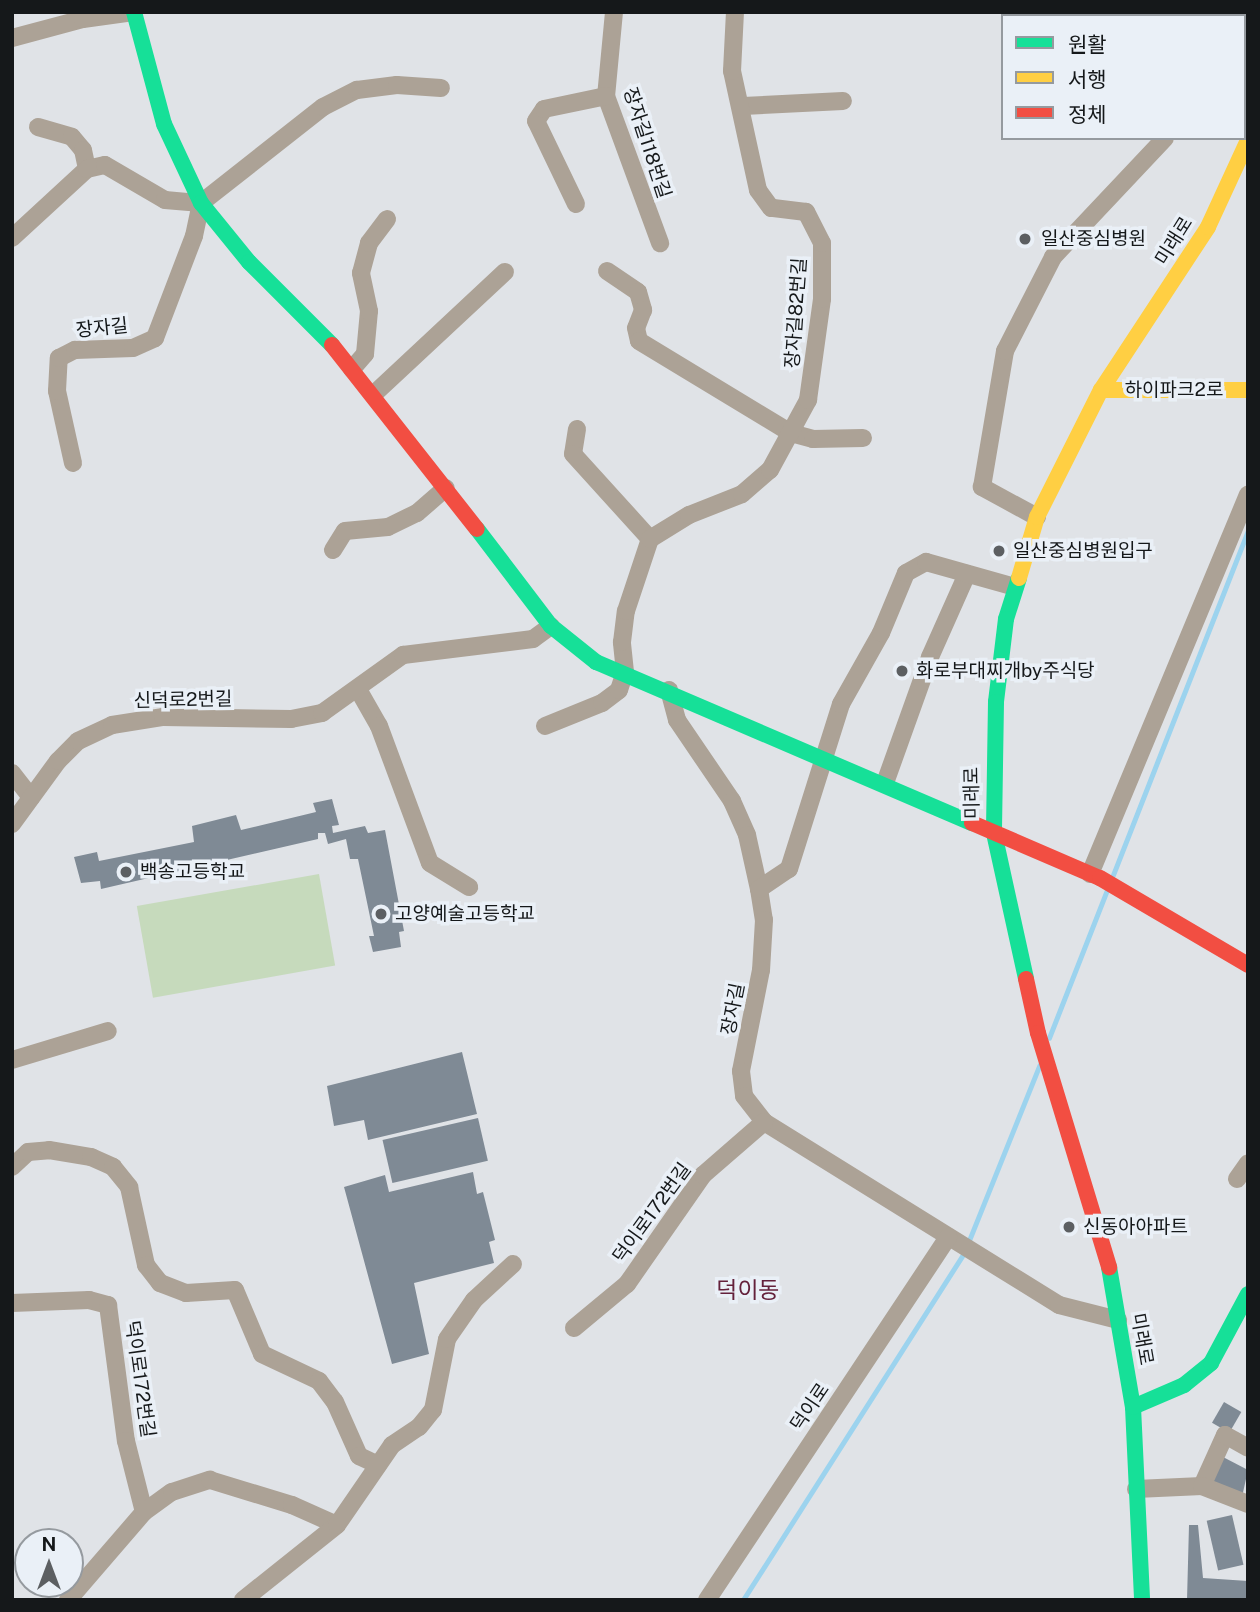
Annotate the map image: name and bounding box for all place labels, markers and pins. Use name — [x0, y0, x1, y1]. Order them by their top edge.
place label: 일산중심병원 — [1041, 228, 1146, 250]
marker: 일산중심병원 — [1015, 229, 1035, 249]
place label: 일산중심병원입구 — [1013, 540, 1153, 562]
marker: 일산중심병원입구 — [991, 543, 1007, 559]
place label: 화로부대찌개by주식당 — [916, 660, 1095, 682]
marker: 화로부대찌개by주식당 — [894, 663, 910, 679]
place label: 백송고등학교 — [140, 861, 245, 883]
marker: 백송고등학교 — [118, 864, 134, 880]
place label: 고양예술고등학교 — [395, 903, 535, 925]
marker: 고양예술고등학교 — [373, 906, 389, 922]
place label: 신동아아파트 — [1083, 1216, 1188, 1238]
marker: 신동아아파트 — [1061, 1219, 1077, 1235]

